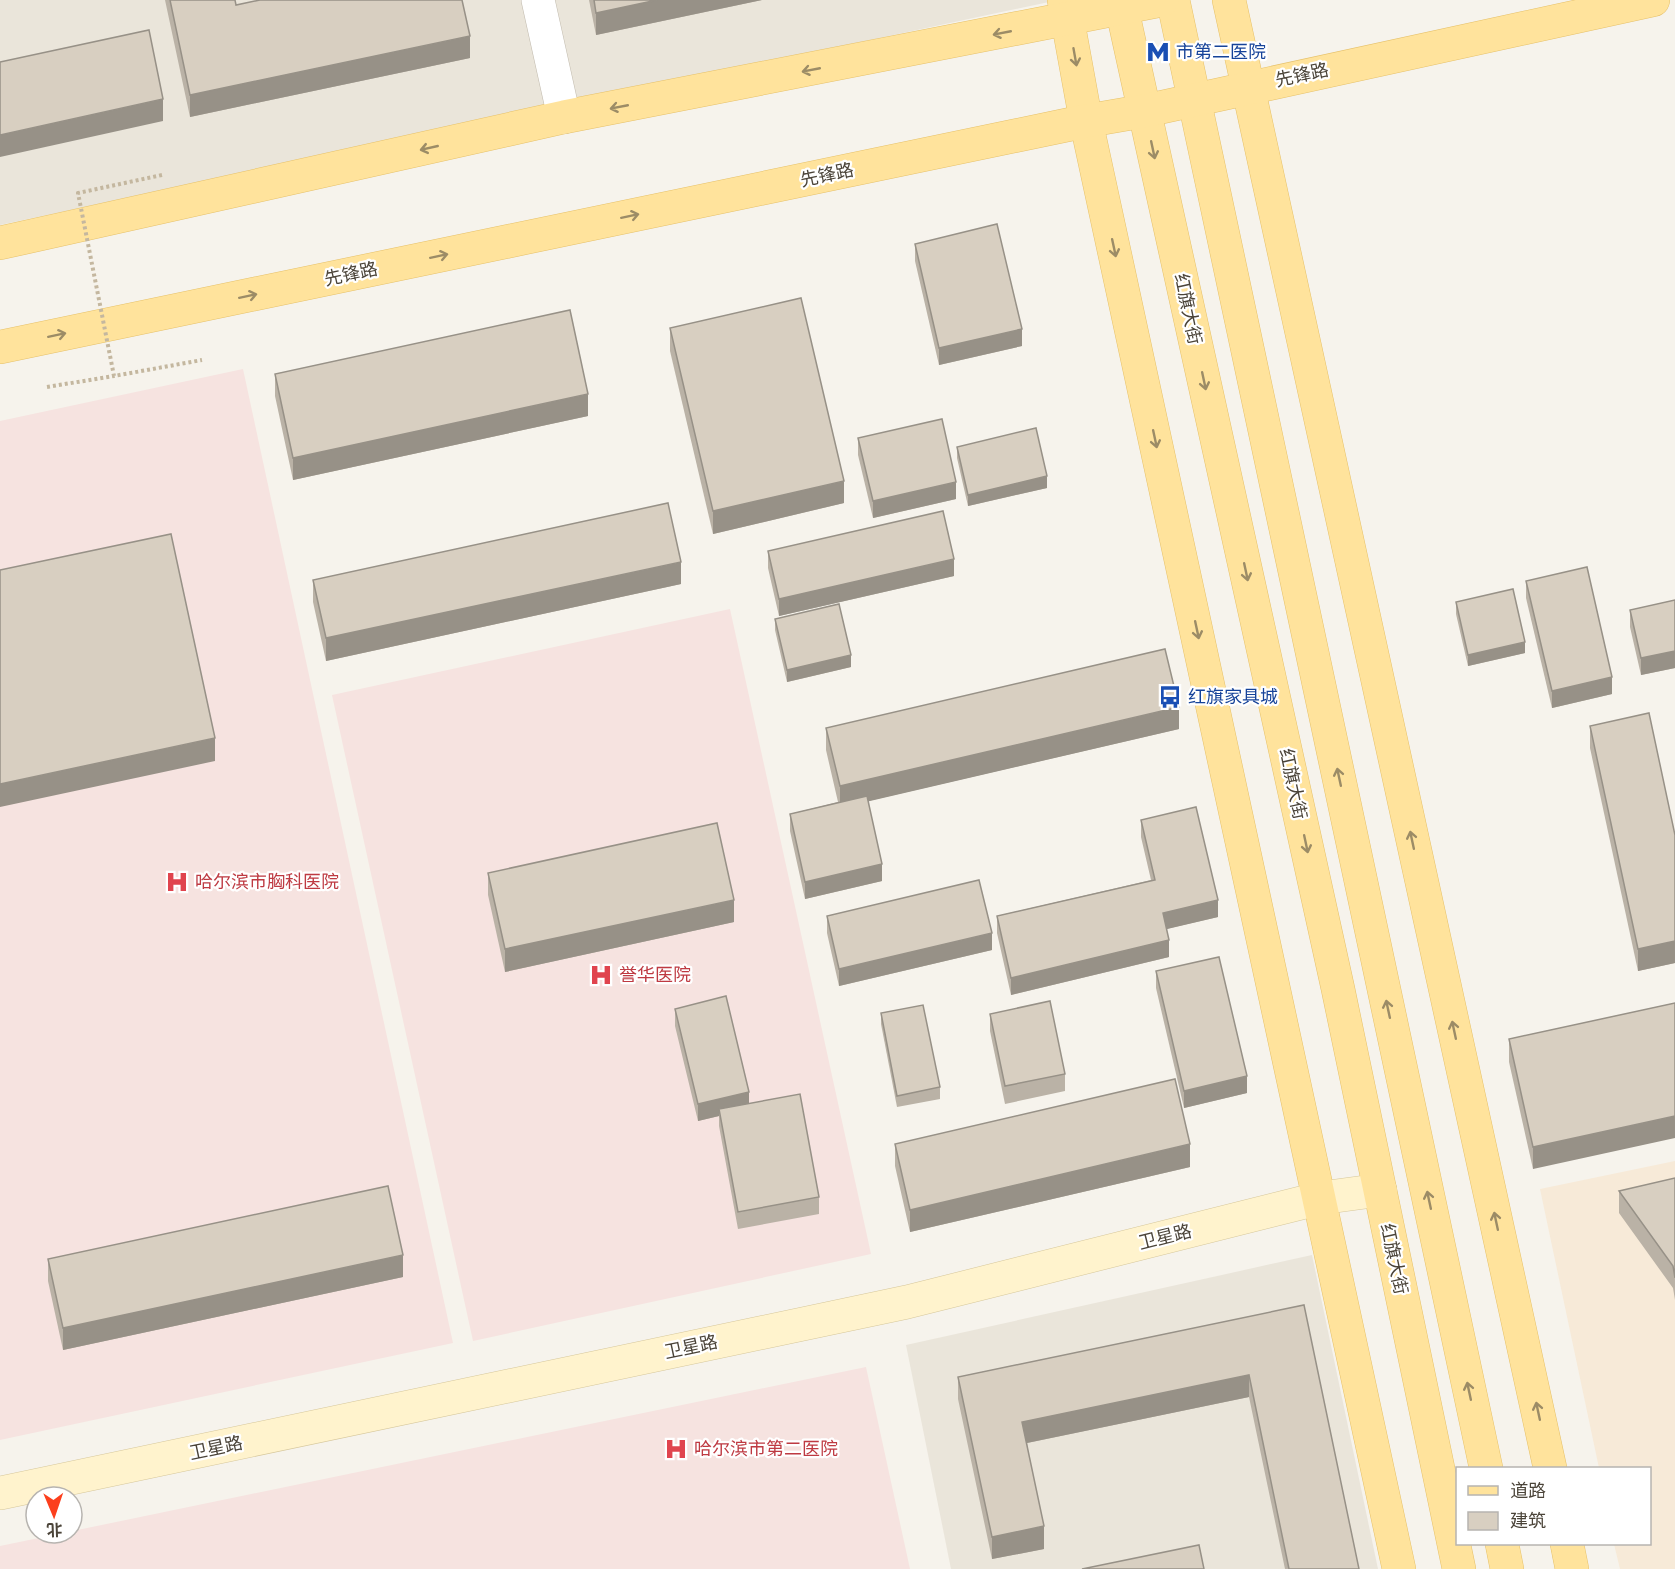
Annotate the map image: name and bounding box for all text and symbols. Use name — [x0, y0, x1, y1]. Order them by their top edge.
one-way arrow — [993, 28, 1013, 39]
metro station icon: 市第二医院 — [1145, 39, 1171, 65]
place label: 市第二医院 — [1176, 41, 1266, 63]
one-way arrow — [1070, 47, 1081, 67]
street label: 先锋路 — [1273, 59, 1331, 91]
one-way arrow — [802, 65, 821, 76]
one-way arrow — [610, 102, 630, 113]
one-way arrow — [1147, 140, 1159, 159]
one-way arrow — [419, 142, 438, 154]
street label: 先锋路 — [798, 159, 856, 191]
one-way arrow — [620, 210, 639, 221]
one-way arrow — [1109, 238, 1120, 258]
one-way arrow — [429, 250, 448, 261]
street label: 先锋路 — [322, 258, 380, 290]
street label: 红旗大街 — [1170, 271, 1206, 347]
one-way arrow — [238, 289, 257, 301]
one-way arrow — [48, 329, 67, 341]
one-way arrow — [1199, 371, 1210, 391]
one-way arrow — [1150, 429, 1162, 448]
one-way arrow — [1241, 562, 1252, 581]
one-way arrow — [1192, 619, 1203, 639]
bus stop icon: 红旗家具城 — [1157, 684, 1183, 710]
place label: 红旗家具城 — [1188, 686, 1278, 708]
street label: 红旗大街 — [1275, 746, 1311, 822]
one-way arrow — [1333, 768, 1344, 788]
one-way arrow — [1406, 831, 1418, 850]
one-way arrow — [1301, 834, 1313, 853]
hospital icon: 哈尔滨市胸科医院 — [164, 869, 190, 895]
place label: 哈尔滨市胸科医院 — [195, 871, 339, 893]
hospital icon: 誉华医院 — [588, 962, 614, 988]
place label: 誉华医院 — [619, 964, 691, 986]
one-way arrow — [1382, 1000, 1393, 1020]
one-way arrow — [1448, 1021, 1460, 1040]
one-way arrow — [1423, 1191, 1434, 1210]
one-way arrow — [1490, 1212, 1501, 1231]
street label: 卫星路 — [1136, 1220, 1194, 1254]
street label: 红旗大街 — [1376, 1221, 1412, 1297]
street label: 卫星路 — [662, 1331, 720, 1363]
one-way arrow — [1463, 1381, 1474, 1401]
one-way arrow — [1532, 1402, 1543, 1422]
street label: 卫星路 — [187, 1432, 245, 1464]
hospital icon: 哈尔滨市第二医院 — [663, 1436, 689, 1462]
place label: 哈尔滨市第二医院 — [694, 1438, 838, 1460]
legend — [1456, 1467, 1651, 1545]
text: 道路 — [1510, 1480, 1546, 1502]
north arrow — [24, 1485, 84, 1545]
text: 建筑 — [1510, 1510, 1546, 1532]
text: 北 — [46, 1520, 63, 1539]

